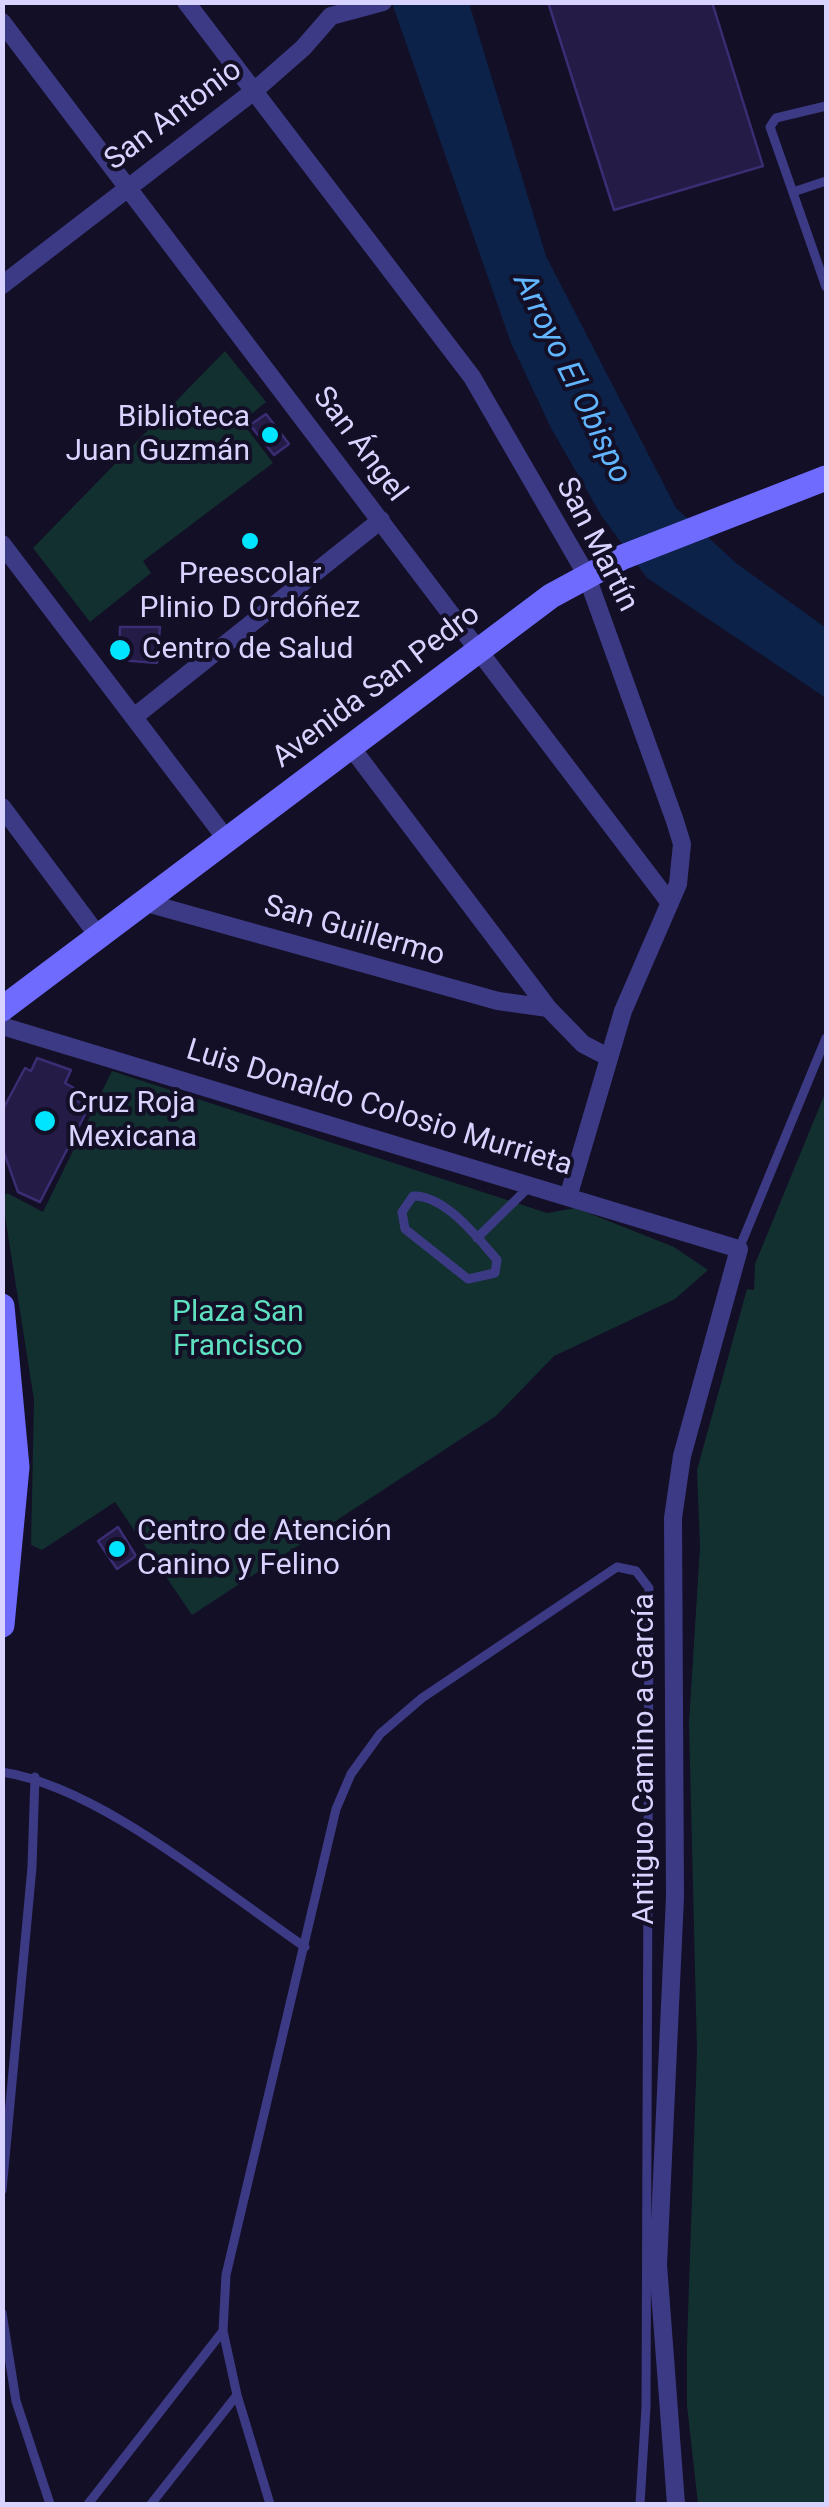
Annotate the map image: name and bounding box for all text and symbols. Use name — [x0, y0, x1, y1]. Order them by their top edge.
street label: San Antonio — [99, 53, 249, 179]
water label: Arroyo El Obispo — [504, 268, 638, 490]
street label: San Ángel — [304, 381, 414, 509]
place label: Biblioteca Juan Guzmán — [66, 400, 250, 470]
marker: Biblioteca Juan Guzmán — [259, 424, 281, 446]
street label: San Martín — [547, 472, 645, 618]
marker: Preescolar Plinio D Ordóñez — [239, 530, 261, 552]
place label: Preescolar Plinio D Ordóñez — [140, 557, 360, 628]
street label: Avenida San Pedro — [266, 597, 488, 777]
place label: Centro de Salud — [142, 632, 353, 668]
marker: Centro de Salud — [107, 637, 133, 663]
street label: San Guillermo — [259, 889, 449, 975]
street label: Luis Donaldo Colosio Murrieta — [182, 1033, 576, 1185]
place label: Cruz Roja Mexicana — [68, 1086, 197, 1156]
marker: Cruz Roja Mexicana — [32, 1108, 58, 1134]
park label: Plaza San Francisco — [172, 1295, 304, 1366]
place label: Centro de Atención Canino y Felino — [137, 1514, 392, 1584]
marker: Centro de Atención Canino y Felino — [106, 1538, 128, 1560]
street label: Antiguo Camino a García — [627, 1593, 663, 1925]

